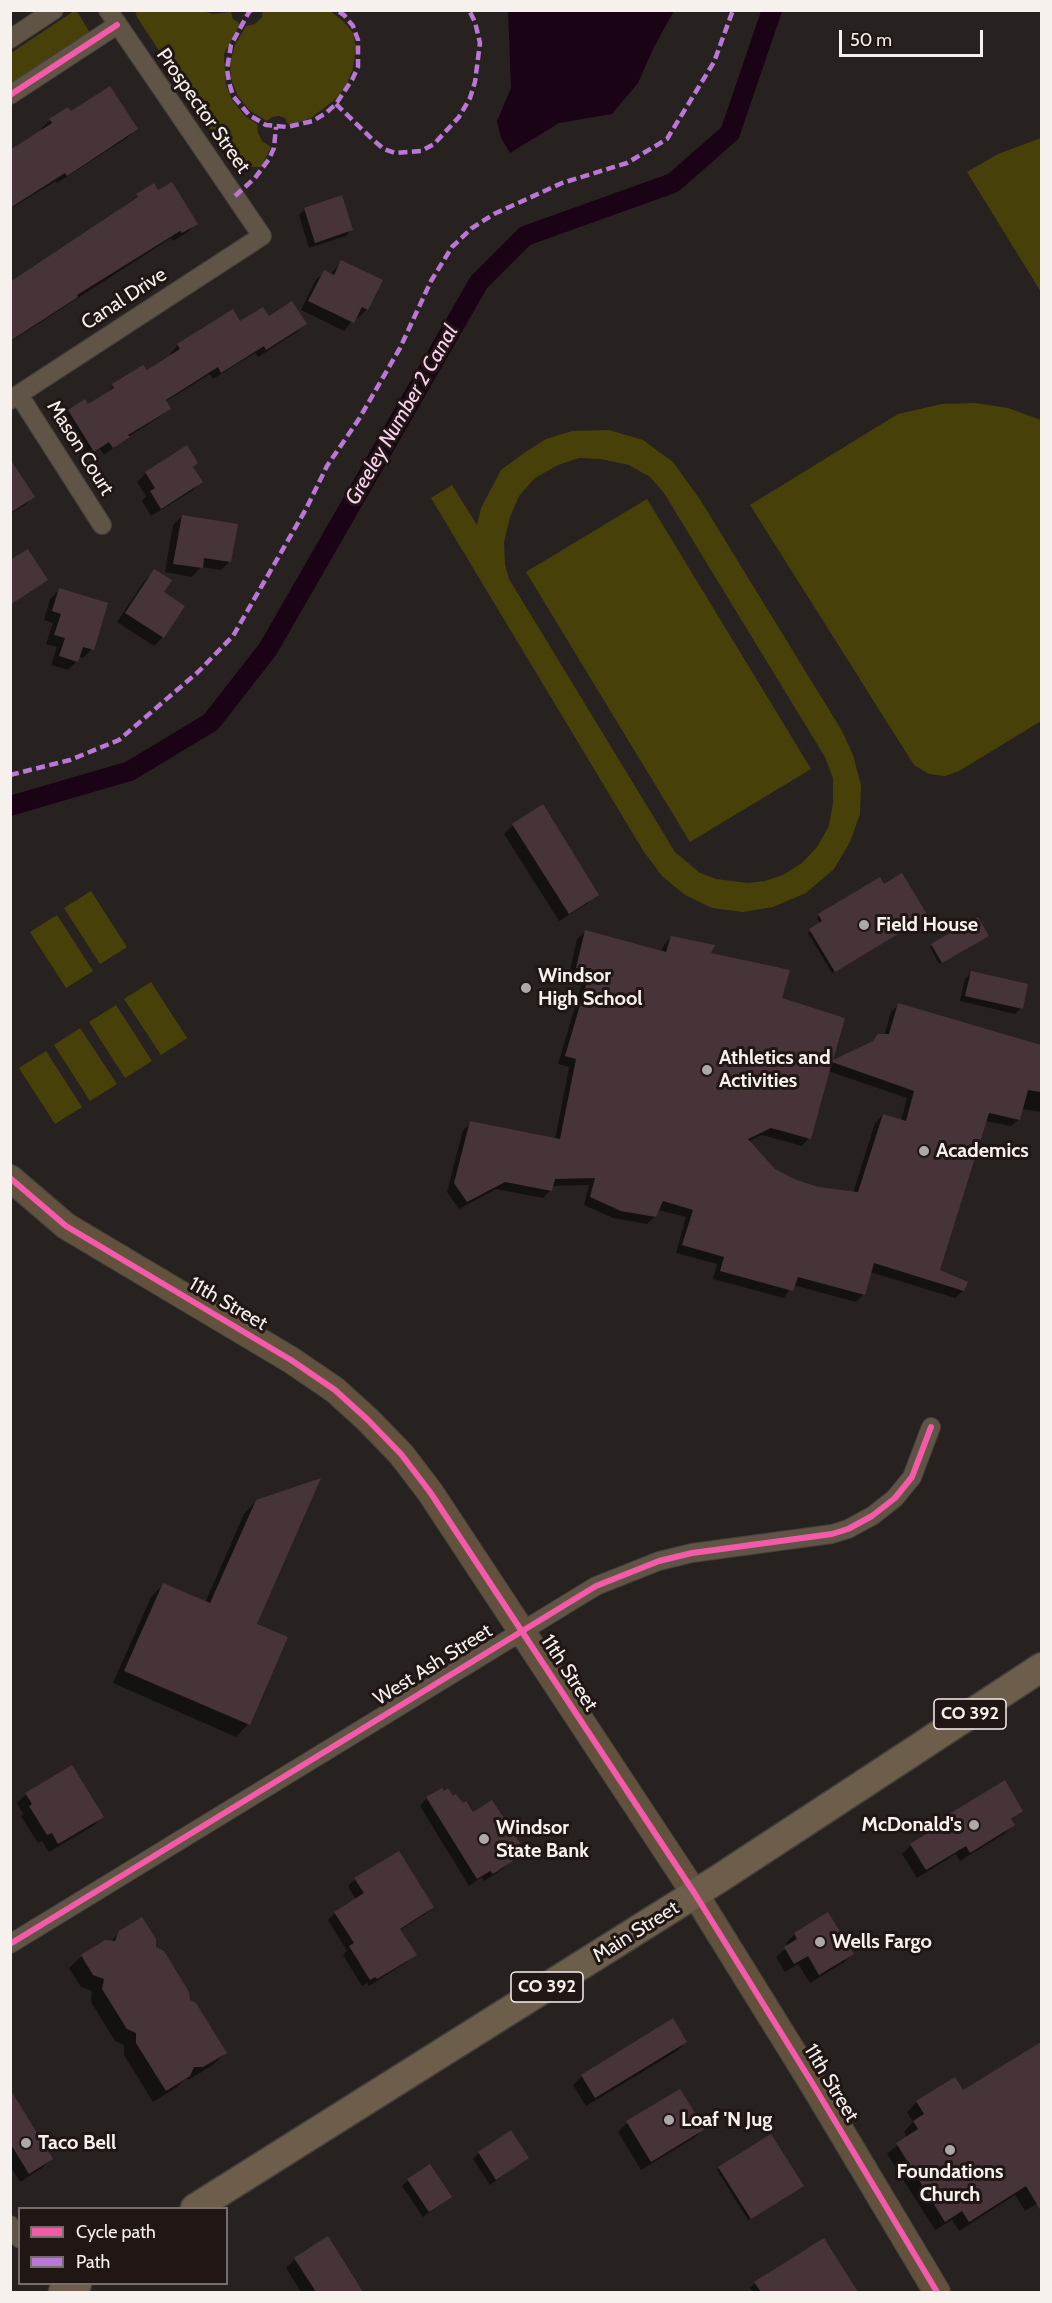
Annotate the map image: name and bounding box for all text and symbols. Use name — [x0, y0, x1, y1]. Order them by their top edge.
scale bar — [842, 18, 986, 56]
text: 50 m — [850, 29, 892, 51]
street label: Prospector Street — [151, 44, 255, 178]
street label: Canal Drive — [77, 263, 171, 335]
water label: Greeley Number 2 Canal — [340, 321, 464, 509]
street label: Mason Court — [41, 396, 119, 500]
place label: Field House — [876, 913, 978, 937]
marker: Field House — [857, 918, 871, 932]
place label: Windsor High School — [538, 964, 643, 1011]
marker: Windsor High School — [519, 981, 533, 995]
place label: Athletics and Activities — [719, 1046, 831, 1093]
marker: Athletics and Activities — [700, 1063, 714, 1077]
place label: Academics — [936, 1139, 1029, 1163]
marker: Academics — [917, 1144, 931, 1158]
street label: 11th Street — [185, 1272, 271, 1336]
street label: West Ash Street — [369, 1619, 497, 1711]
street label: 11th Street — [535, 1630, 603, 1716]
road number: CO 392 — [934, 1699, 1006, 1729]
place label: McDonald's — [861, 1813, 962, 1837]
place label: Windsor State Bank — [496, 1816, 589, 1863]
marker: McDonald's — [967, 1818, 981, 1832]
marker: Windsor State Bank — [477, 1832, 491, 1846]
street label: Main Street — [588, 1896, 684, 1968]
place label: Wells Fargo — [832, 1930, 932, 1954]
marker: Wells Fargo — [813, 1935, 827, 1949]
road number: CO 392 — [511, 1972, 583, 2002]
street label: 11th Street — [798, 2040, 864, 2126]
place label: Loaf 'N Jug — [681, 2108, 772, 2132]
marker: Loaf 'N Jug — [662, 2113, 676, 2127]
place label: Taco Bell — [38, 2131, 116, 2155]
marker: Taco Bell — [19, 2136, 33, 2150]
marker: Foundations Church — [943, 2143, 957, 2157]
place label: Foundations Church — [896, 2160, 1004, 2207]
legend — [18, 2207, 228, 2285]
text: Cycle path — [76, 2221, 156, 2243]
text: Path — [76, 2251, 110, 2273]

